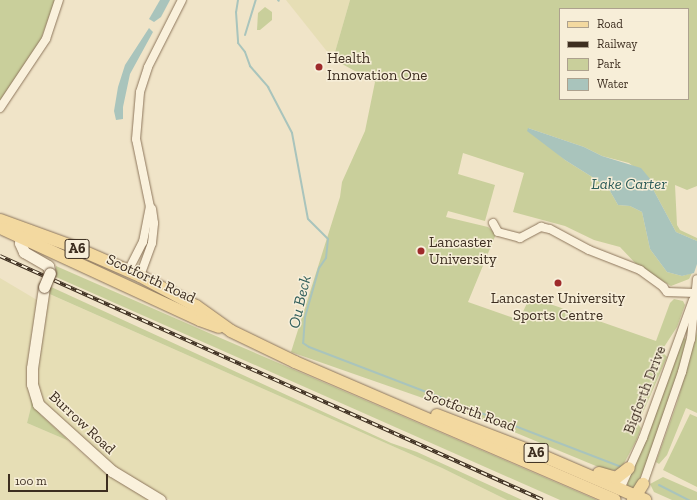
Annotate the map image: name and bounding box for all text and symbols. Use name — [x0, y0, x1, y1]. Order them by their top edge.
legend — [559, 8, 689, 100]
text: Road — [597, 17, 623, 31]
text: Railway — [597, 37, 638, 51]
place label: Health Innovation One — [327, 49, 427, 84]
text: Park — [597, 57, 621, 71]
marker: Health Innovation One — [314, 62, 324, 72]
text: Water — [597, 77, 629, 91]
water label: Lake Carter — [591, 174, 667, 194]
place label: Lancaster University — [429, 233, 497, 268]
road number: A6 — [64, 237, 90, 261]
marker: Lancaster University — [416, 246, 426, 256]
street label: Scotforth Road — [103, 250, 199, 308]
water label: Ou Beck — [285, 274, 315, 330]
marker: Lancaster University Sports Centre — [553, 278, 563, 288]
place label: Lancaster University Sports Centre — [491, 289, 625, 324]
street label: Bigforth Drive — [620, 343, 670, 437]
street label: Scotforth Road — [422, 386, 518, 436]
street label: Burrow Road — [45, 388, 119, 458]
road number: A6 — [523, 441, 549, 465]
scale bar — [10, 466, 110, 492]
text: 100 m — [15, 474, 47, 488]

